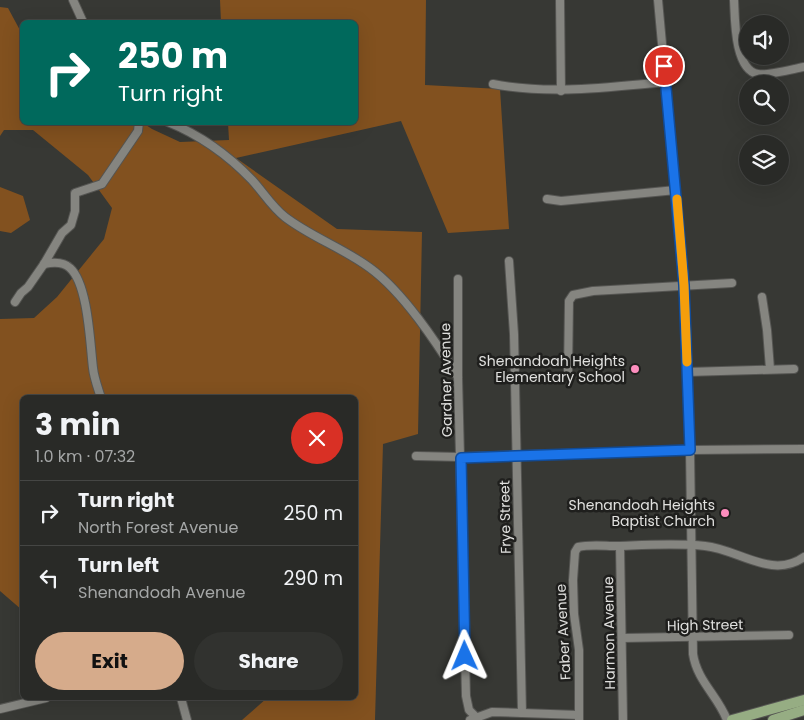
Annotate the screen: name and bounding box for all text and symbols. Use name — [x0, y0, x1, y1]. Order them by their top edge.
map controls — [739, 15, 789, 185]
button: sound — [739, 15, 789, 65]
text: 250 m — [118, 31, 228, 80]
icon: right — [35, 40, 100, 105]
pin — [643, 45, 685, 87]
icon: arrive — [650, 52, 678, 80]
button: search — [739, 75, 789, 125]
text: Turn right — [118, 78, 223, 109]
button: layers — [739, 135, 789, 185]
street label: Gardner Avenue — [435, 322, 457, 437]
place label: Shenandoah Heights Elementary School — [479, 351, 625, 387]
marker: Shenandoah Heights Elementary School — [629, 363, 641, 375]
text: 3 min — [35, 403, 120, 446]
button: close — [291, 412, 343, 464]
text: 1.0 km · 07:32 — [35, 445, 135, 468]
street label: Frye Street — [494, 480, 516, 554]
text: Turn right — [78, 487, 174, 514]
place label: Shenandoah Heights Baptist Church — [569, 495, 715, 531]
icon: right — [35, 499, 63, 527]
text: 250 m — [284, 500, 343, 527]
marker: Shenandoah Heights Baptist Church — [719, 507, 731, 519]
text: North Forest Avenue — [78, 516, 239, 539]
text: Turn left — [78, 552, 159, 579]
icon: left — [35, 564, 63, 592]
text: 290 m — [284, 565, 343, 592]
street label: Harmon Avenue — [598, 576, 620, 690]
text: Shenandoah Avenue — [78, 581, 245, 604]
street label: Faber Avenue — [550, 583, 576, 681]
street label: High Street — [667, 614, 743, 636]
position arrow — [438, 629, 490, 681]
button: Exit — [35, 632, 184, 690]
button: Share — [194, 632, 343, 690]

